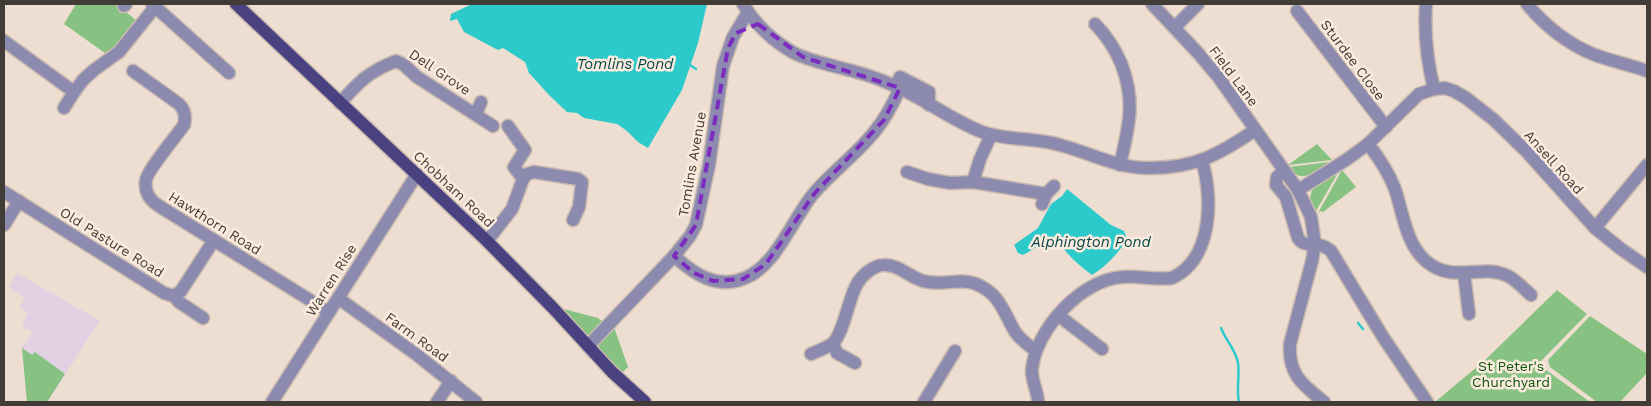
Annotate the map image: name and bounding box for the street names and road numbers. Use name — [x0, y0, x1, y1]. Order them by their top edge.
street label: Sturdee Close — [1318, 17, 1388, 103]
street label: Field Lane — [1206, 43, 1262, 109]
street label: Dell Grove — [406, 46, 474, 98]
street label: Tomlins Avenue — [675, 110, 709, 218]
street label: Ansell Road — [1521, 127, 1587, 197]
street label: Chobham Road — [410, 148, 498, 230]
street label: Hawthorn Road — [166, 188, 264, 258]
street label: Old Pasture Road — [57, 204, 167, 280]
street label: Warren Rise — [302, 241, 360, 319]
street label: Farm Road — [382, 309, 452, 365]

